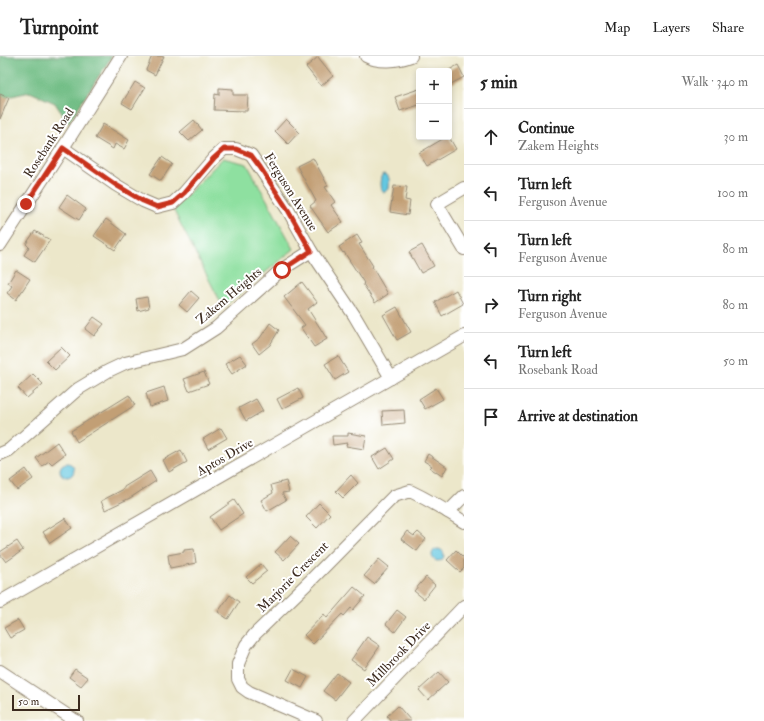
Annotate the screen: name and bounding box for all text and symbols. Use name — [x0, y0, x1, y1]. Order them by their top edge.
text: Turnpoint — [20, 16, 98, 40]
text: Map — [604, 19, 630, 36]
text: Layers — [652, 19, 690, 36]
text: Share — [712, 19, 744, 36]
map controls — [416, 68, 452, 140]
button: + — [416, 68, 452, 104]
text: 5 min — [480, 72, 518, 93]
text: Walk · 340 m — [682, 74, 748, 90]
button: − — [416, 104, 452, 140]
street label: Rosebank Road — [21, 105, 78, 181]
text: Continue — [518, 119, 574, 138]
icon: ahead — [480, 126, 502, 148]
text: 30 m — [724, 129, 748, 145]
text: Zakem Heights — [518, 138, 599, 154]
street label: Ferguson Avenue — [261, 150, 322, 234]
text: Turn left — [518, 175, 572, 194]
icon: left — [480, 182, 502, 204]
text: 100 m — [717, 185, 748, 201]
text: Ferguson Avenue — [518, 194, 607, 210]
route end — [17, 195, 35, 213]
text: Turn left — [518, 231, 572, 250]
icon: left — [480, 238, 502, 260]
text: 80 m — [722, 241, 748, 257]
text: Ferguson Avenue — [518, 250, 607, 266]
route start — [273, 261, 291, 279]
street label: Zakem Heights — [193, 264, 265, 328]
text: Turn right — [518, 287, 581, 306]
icon: right — [480, 294, 502, 316]
text: 80 m — [722, 297, 748, 313]
text: Ferguson Avenue — [518, 306, 607, 322]
text: Turn left — [518, 343, 572, 362]
icon: left — [480, 350, 502, 372]
text: 50 m — [723, 353, 748, 369]
text: Rosebank Road — [518, 362, 598, 378]
icon: arrive — [480, 406, 502, 428]
text: Arrive at destination — [518, 407, 638, 426]
street label: Aptos Drive — [193, 434, 257, 481]
street label: Marjorie Crescent — [254, 538, 332, 616]
street label: Millbrook Drive — [364, 617, 435, 690]
scale bar — [12, 693, 80, 712]
text: 50 m — [18, 695, 39, 708]

